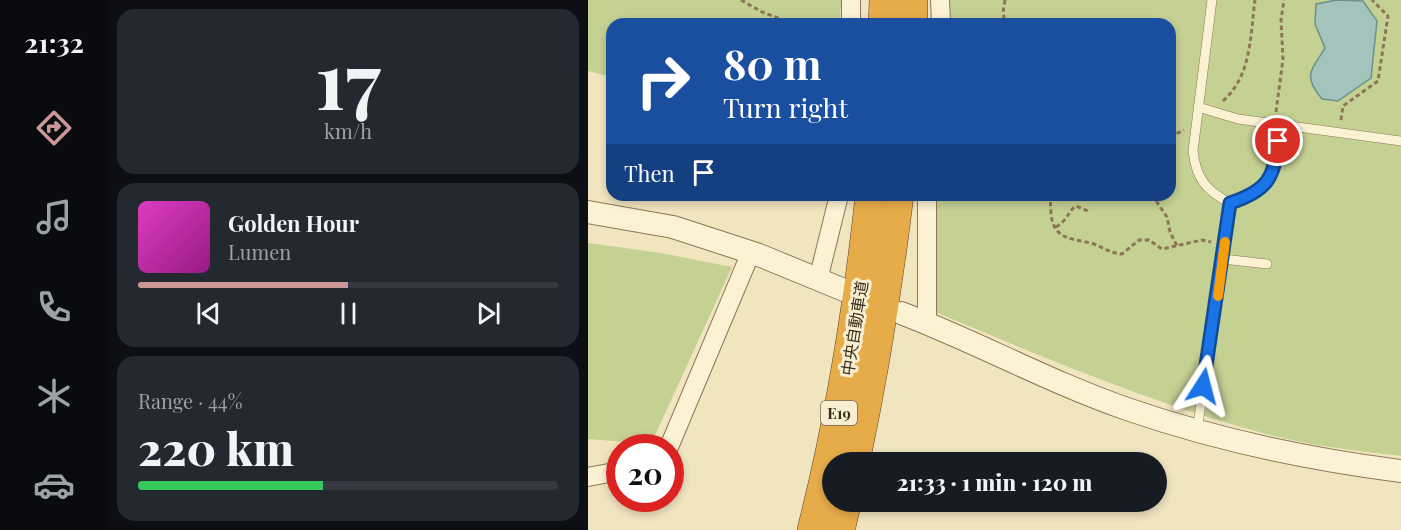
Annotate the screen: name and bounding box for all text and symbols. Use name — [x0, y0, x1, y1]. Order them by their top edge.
text: 21:32 — [24, 24, 84, 60]
text: 17 — [315, 26, 381, 130]
text: 80 m — [723, 35, 821, 91]
icon: right — [624, 42, 702, 120]
text: Turn right — [723, 89, 848, 125]
icon: directions — [33, 107, 75, 149]
pin — [1252, 115, 1303, 166]
text: km/h — [324, 117, 372, 144]
icon: arrive — [1261, 124, 1294, 157]
icon: arrive — [687, 156, 720, 189]
text: Then — [624, 158, 675, 188]
icon: music — [33, 196, 75, 238]
text: Golden Hour — [228, 208, 359, 238]
text: Lumen — [228, 238, 291, 265]
street label: 中央自動車道 — [836, 279, 872, 377]
icon: phone — [33, 286, 75, 328]
icon: previous — [192, 297, 225, 330]
icon: pause — [332, 297, 365, 330]
icon: next — [472, 297, 505, 330]
position arrow — [1171, 354, 1235, 418]
icon: climate — [33, 375, 75, 417]
text: Range · 44% — [138, 387, 243, 414]
road number: E19 — [821, 401, 857, 425]
text: 220 km — [138, 417, 294, 477]
speed limit sign: 20 — [606, 434, 684, 512]
icon: car — [33, 464, 75, 506]
text: 21:33 · 1 min · 120 m — [897, 467, 1092, 497]

